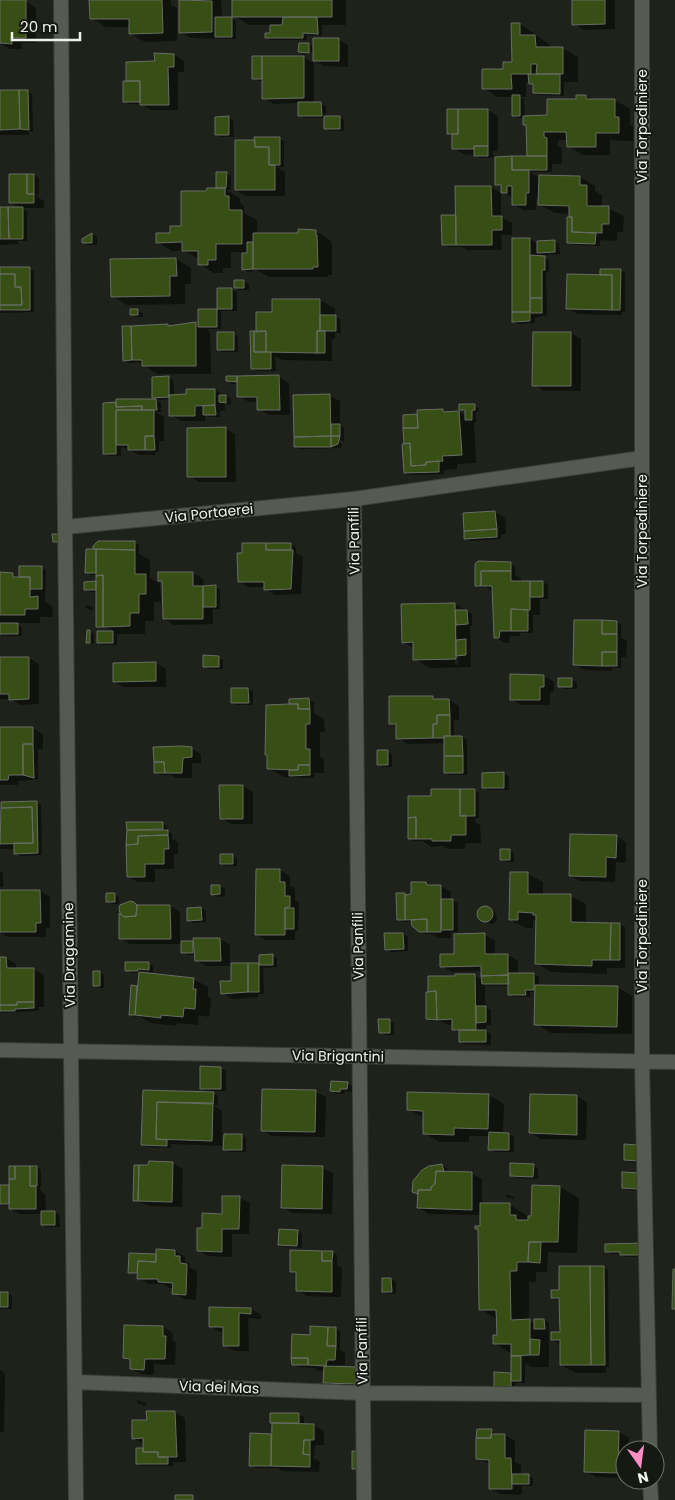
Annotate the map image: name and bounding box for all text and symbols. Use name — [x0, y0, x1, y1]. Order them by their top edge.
scale bar — [12, 10, 80, 42]
text: 20 m — [20, 16, 58, 37]
street label: Via Torpediniere — [632, 69, 652, 183]
street label: Via Torpediniere — [632, 474, 652, 588]
street label: Via Portaerei — [164, 498, 254, 528]
street label: Via Panfili — [343, 507, 365, 575]
street label: Via Torpediniere — [632, 879, 652, 993]
street label: Via Dragamine — [58, 902, 80, 1008]
street label: Via Panfili — [347, 912, 369, 980]
street label: Via Brigantini — [292, 1045, 384, 1067]
street label: Via Panfili — [351, 1317, 373, 1385]
street label: Via dei Mas — [179, 1376, 259, 1398]
north arrow — [615, 1440, 665, 1490]
text: N — [636, 1467, 651, 1489]

